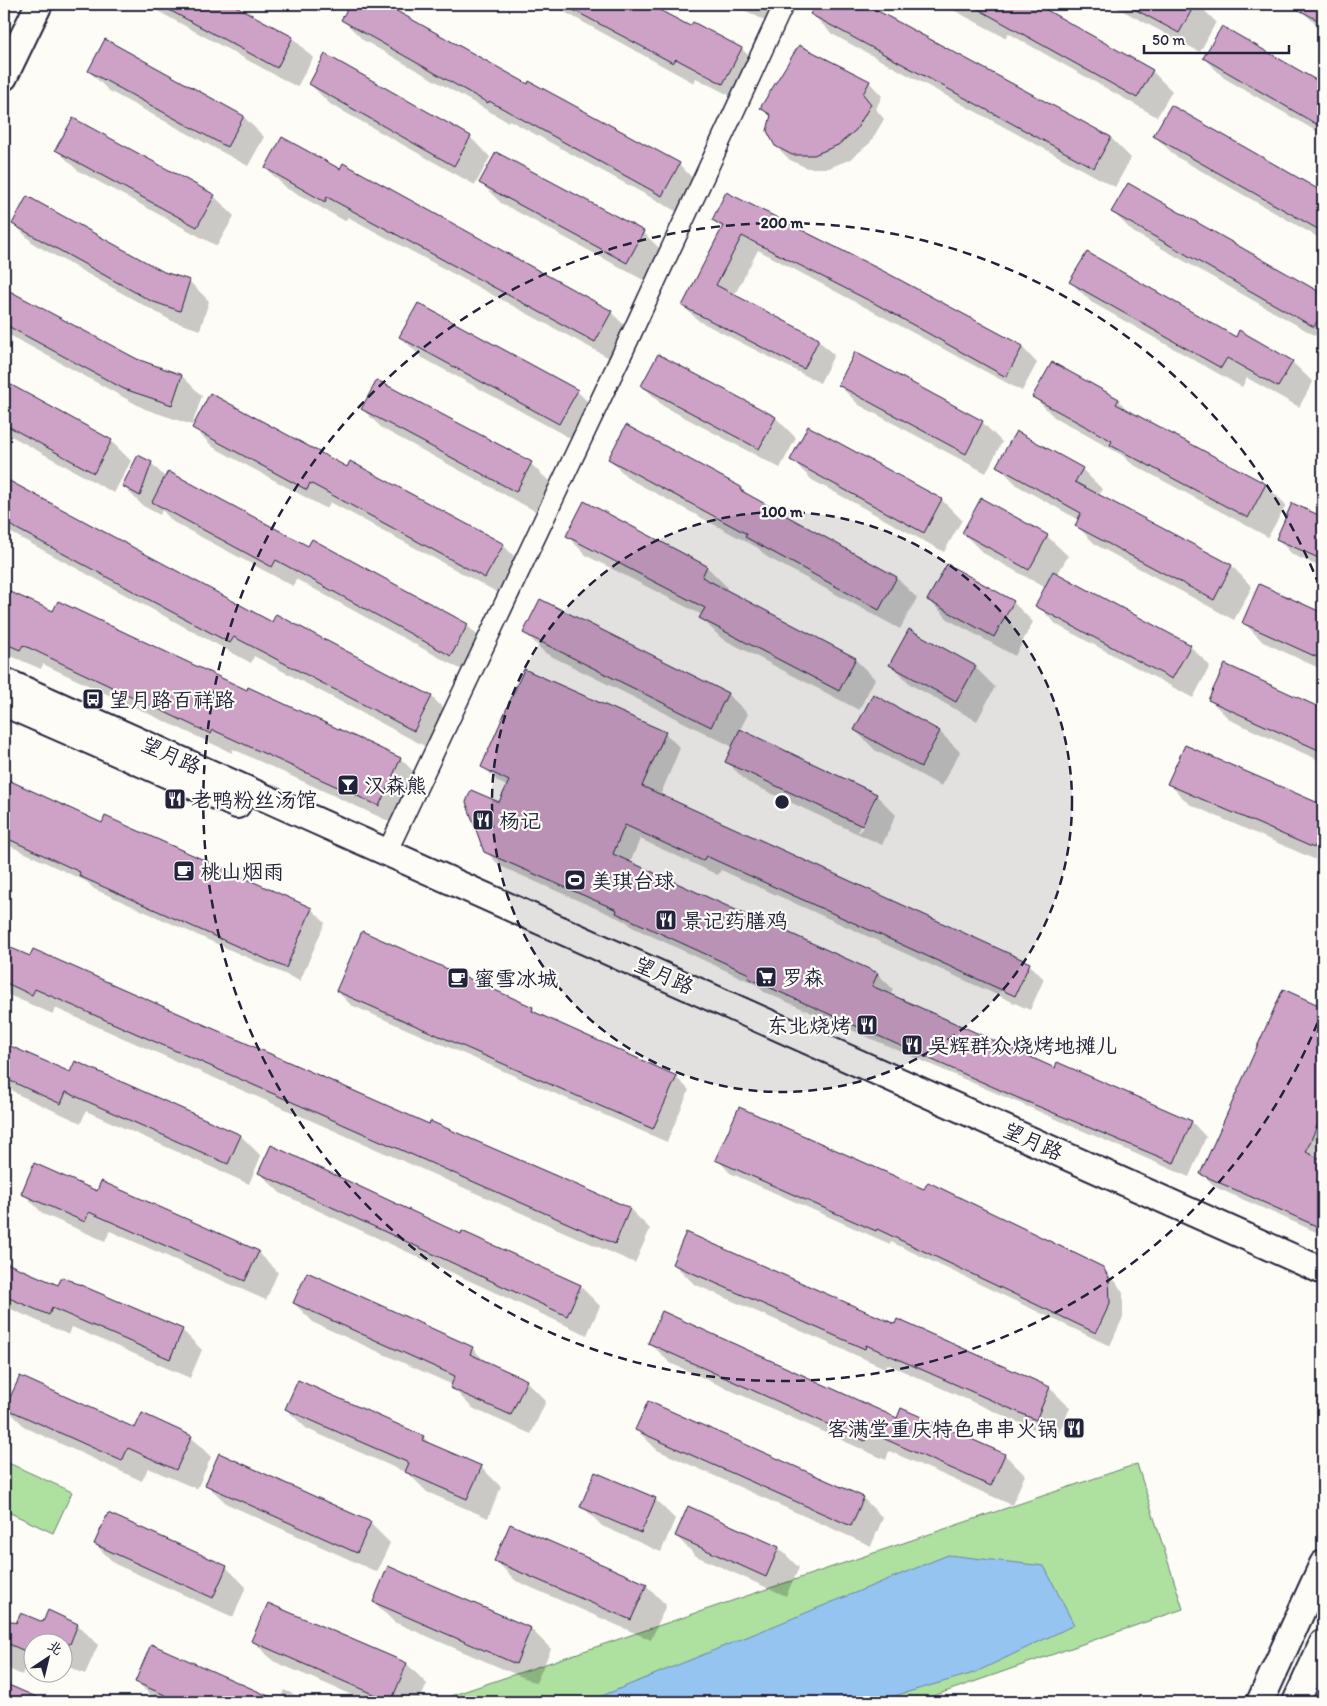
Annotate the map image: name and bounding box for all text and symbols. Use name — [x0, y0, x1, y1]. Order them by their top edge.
scale bar — [1144, 22, 1290, 54]
text: 50 m — [1152, 31, 1185, 49]
text: 200 m — [761, 214, 804, 232]
text: 100 m — [761, 503, 803, 521]
bus stop icon: 望月路百祥路 — [81, 687, 105, 711]
place label: 望月路百祥路 — [109, 687, 235, 712]
street label: 望月路 — [137, 731, 205, 779]
bar icon: 汉森熊 — [336, 773, 360, 797]
place label: 汉森熊 — [364, 773, 427, 798]
restaurant icon: 老鸭粉丝汤馆 — [163, 787, 187, 811]
place label: 老鸭粉丝汤馆 — [191, 787, 317, 812]
centre of rings — [773, 793, 791, 811]
restaurant icon: 杨记 — [471, 808, 495, 832]
place label: 杨记 — [499, 808, 541, 833]
cafe icon: 桃山烟雨 — [172, 859, 196, 883]
place label: 桃山烟雨 — [200, 859, 284, 884]
sports icon: 美琪台球 — [563, 868, 587, 892]
place label: 美琪台球 — [591, 868, 675, 893]
restaurant icon: 景记药膳鸡 — [654, 908, 678, 932]
place label: 景记药膳鸡 — [682, 908, 787, 933]
street label: 望月路 — [630, 951, 698, 999]
supermarket icon: 罗森 — [754, 965, 778, 989]
place label: 罗森 — [782, 965, 824, 990]
cafe icon: 蜜雪冰城 — [446, 966, 470, 990]
place label: 蜜雪冰城 — [474, 966, 558, 991]
place label: 东北烧烤 — [767, 1013, 851, 1038]
restaurant icon: 东北烧烤 — [855, 1013, 879, 1037]
restaurant icon: 吴辉群众烧烤地摊儿 — [900, 1033, 924, 1057]
place label: 吴辉群众烧烤地摊儿 — [928, 1033, 1117, 1058]
street label: 望月路 — [999, 1117, 1067, 1165]
place label: 客满堂重庆特色串串火锅 — [827, 1416, 1058, 1441]
restaurant icon: 客满堂重庆特色串串火锅 — [1062, 1416, 1086, 1440]
north arrow — [22, 1634, 72, 1684]
text: 北 — [45, 1637, 66, 1659]

